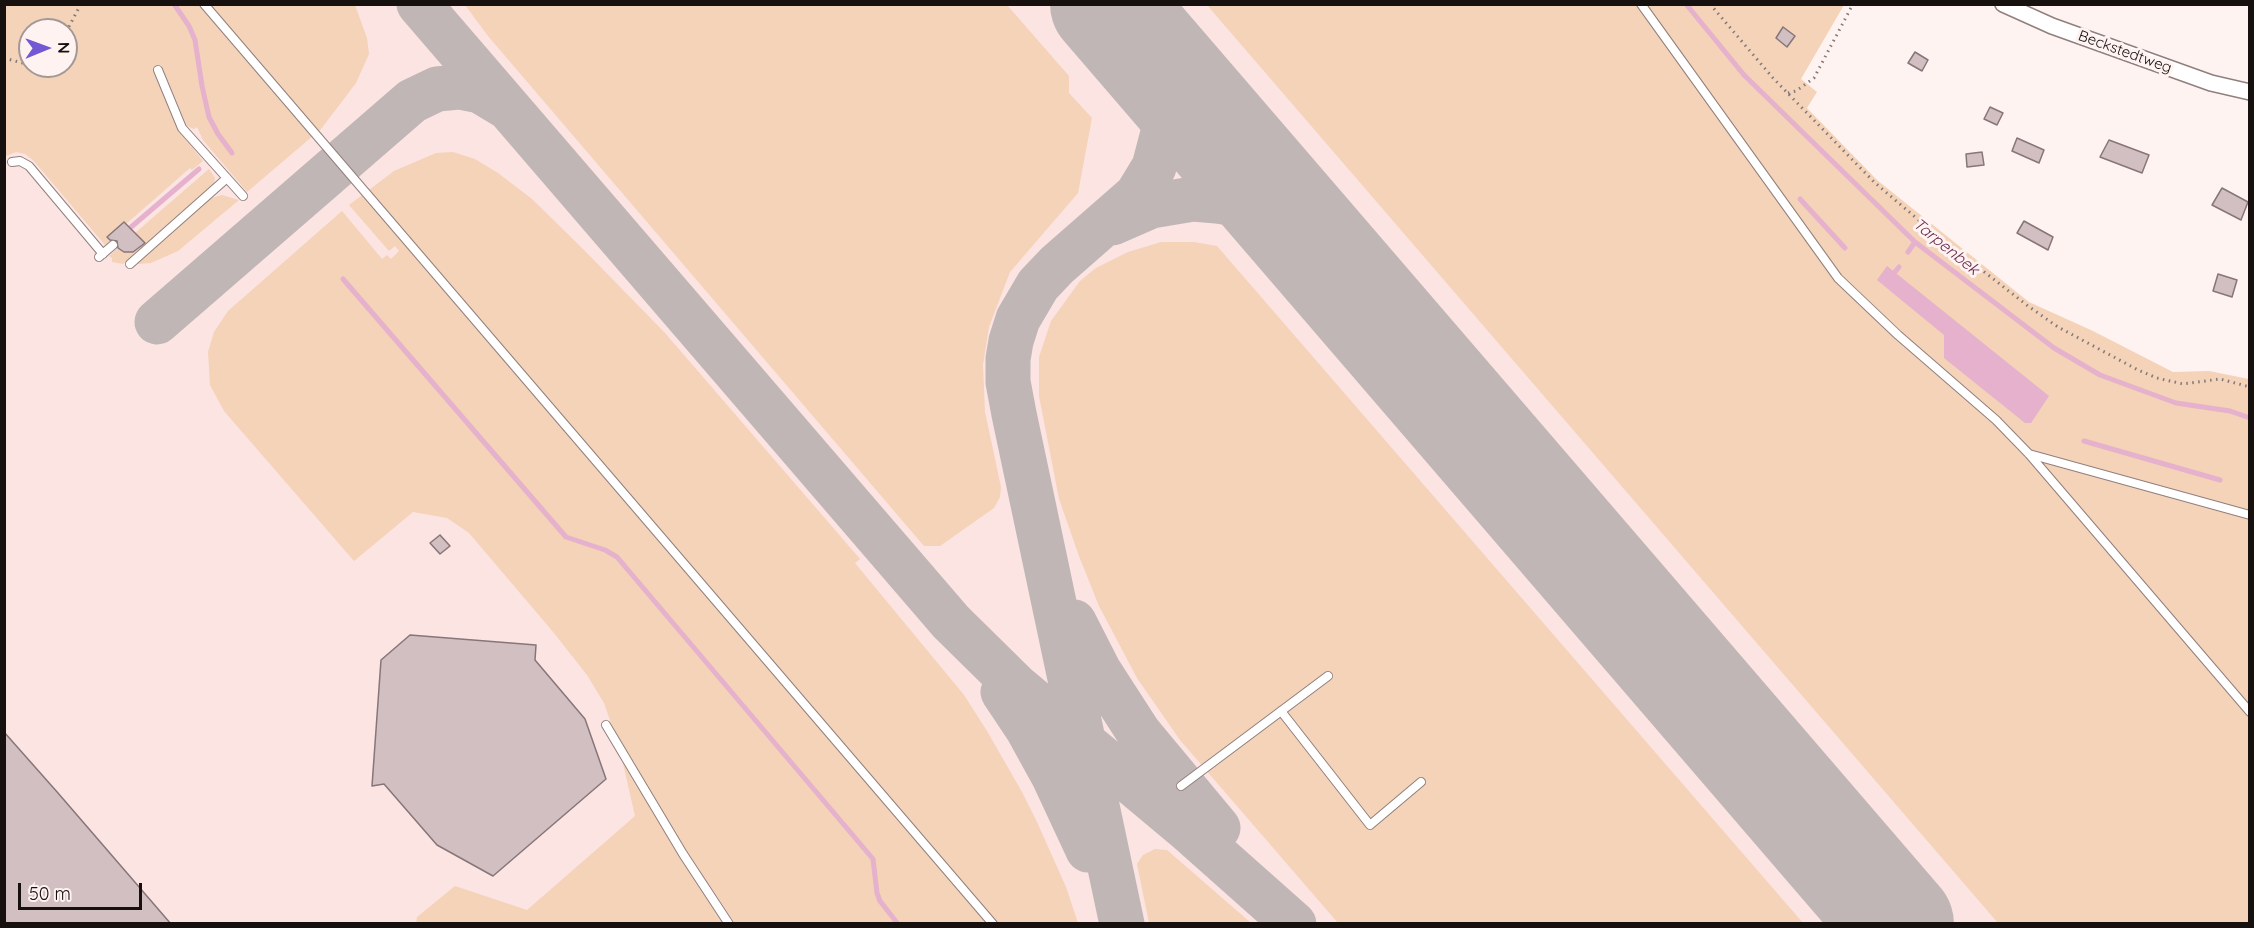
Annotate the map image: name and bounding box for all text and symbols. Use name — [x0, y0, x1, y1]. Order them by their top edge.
north arrow — [18, 18, 78, 78]
street label: Beckstedtweg — [2076, 27, 2174, 77]
text: N — [54, 42, 74, 54]
water label: Tarpenbek — [1909, 215, 1983, 279]
scale bar — [21, 871, 146, 909]
text: 50 m — [29, 882, 71, 905]

